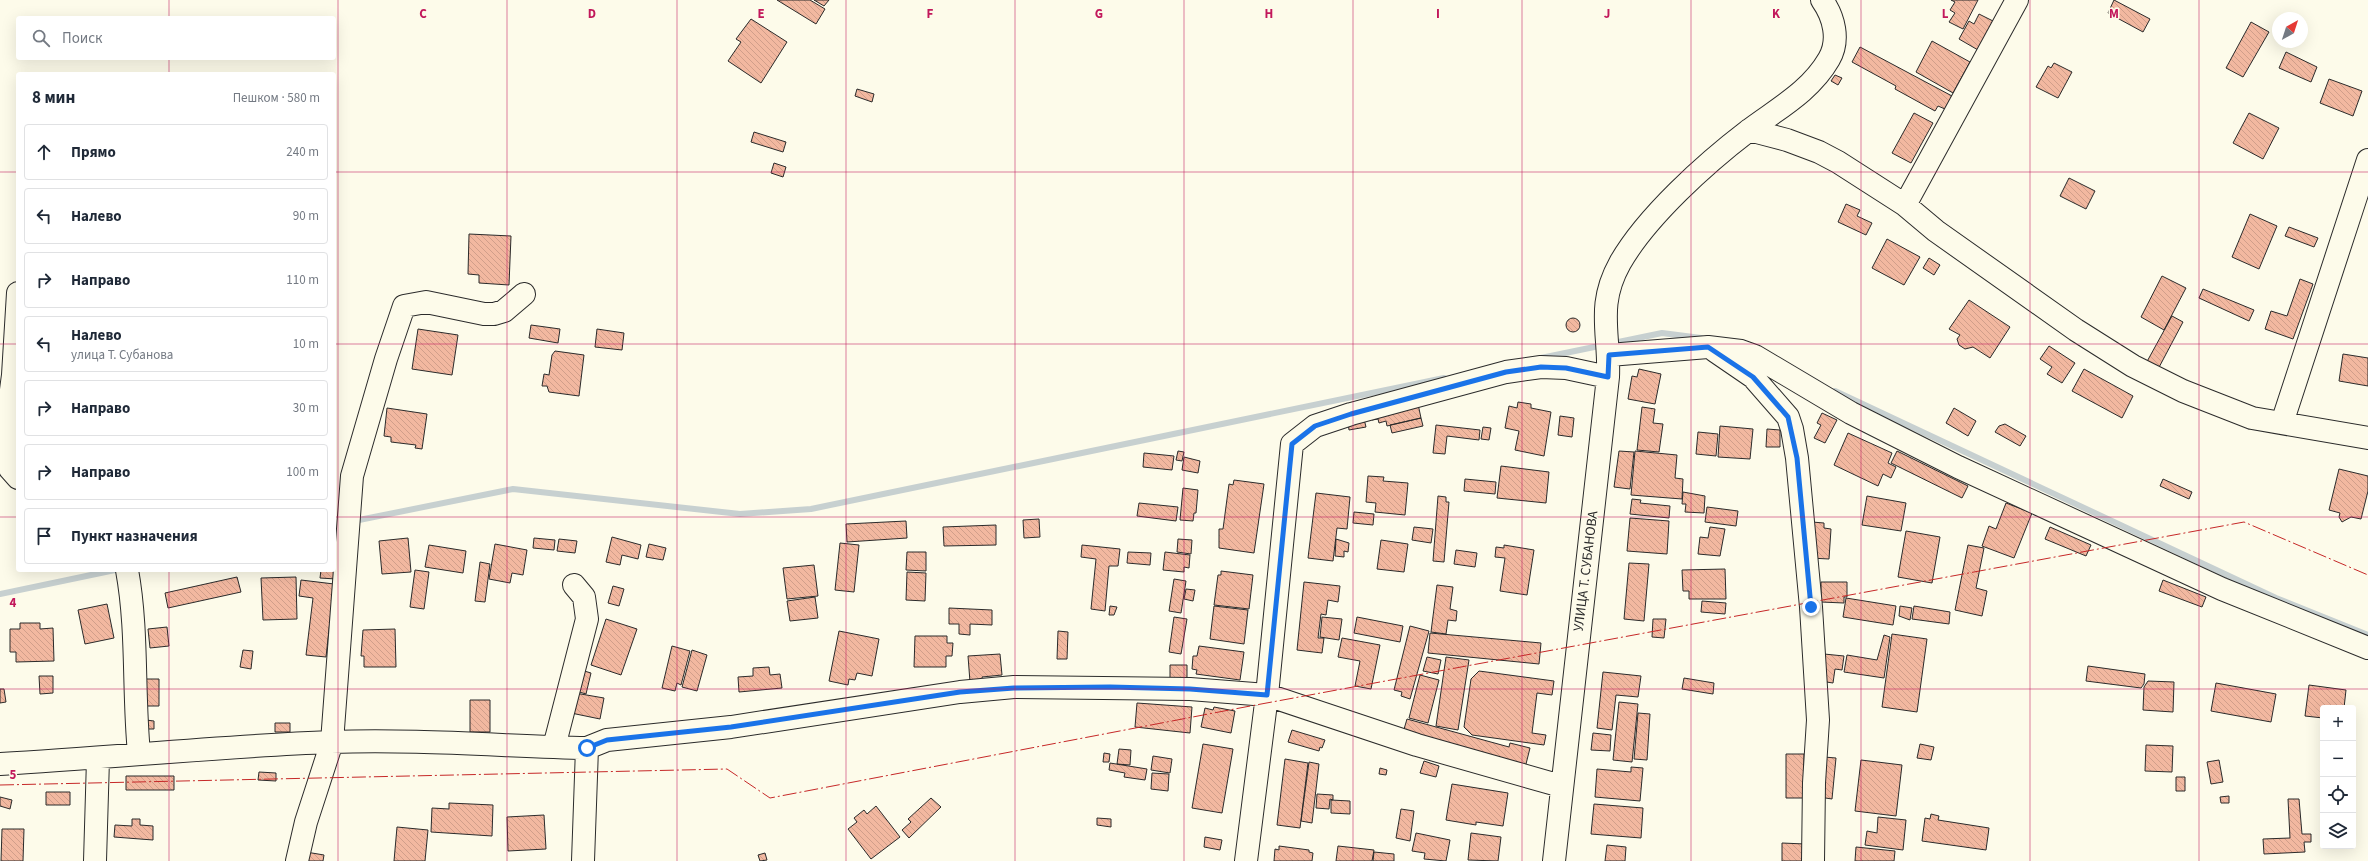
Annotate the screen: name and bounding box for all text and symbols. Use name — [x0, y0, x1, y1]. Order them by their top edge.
text: C — [419, 5, 427, 23]
text: D — [588, 5, 596, 23]
text: E — [757, 5, 765, 23]
text: F — [927, 5, 934, 23]
text: G — [1095, 5, 1103, 23]
text: H — [1265, 5, 1273, 23]
text: I — [1436, 5, 1440, 23]
text: J — [1604, 5, 1610, 23]
text: K — [1772, 5, 1781, 23]
text: L — [1942, 5, 1949, 23]
text: M — [2109, 5, 2119, 23]
north arrow — [2272, 12, 2308, 48]
search box — [16, 16, 336, 60]
icon: search — [30, 27, 52, 49]
text: Поиск — [62, 28, 103, 49]
text: 8 мин — [32, 86, 75, 110]
text: Пешком · 580 m — [233, 89, 320, 107]
icon: ahead — [33, 141, 55, 163]
text: Прямо — [71, 142, 116, 163]
text: 240 m — [286, 143, 319, 161]
icon: left — [33, 205, 55, 227]
text: Налево — [71, 206, 122, 227]
text: 90 m — [293, 207, 319, 225]
icon: right — [33, 269, 55, 291]
text: Направо — [71, 270, 130, 291]
text: 110 m — [286, 271, 319, 289]
text: Налево — [71, 325, 122, 346]
icon: left — [33, 333, 55, 355]
text: 10 m — [293, 335, 319, 353]
text: улица Т. Субанова — [71, 346, 173, 364]
icon: right — [33, 397, 55, 419]
text: Направо — [71, 398, 130, 419]
text: 30 m — [293, 399, 319, 417]
icon: right — [33, 461, 55, 483]
text: Направо — [71, 462, 130, 483]
text: 100 m — [286, 463, 319, 481]
street label: УЛИЦА Т. СУБАНОВА — [1569, 509, 1603, 632]
icon: arrive — [33, 525, 55, 547]
text: Пункт назначения — [71, 526, 198, 547]
text: 4 — [10, 594, 17, 612]
route end — [1802, 598, 1820, 616]
map controls — [2320, 705, 2356, 849]
button: + — [2320, 705, 2356, 741]
route start — [578, 739, 596, 757]
button: − — [2320, 741, 2356, 777]
text: 5 — [10, 766, 17, 784]
button: locate — [2320, 777, 2356, 813]
button: layers — [2320, 813, 2356, 849]

